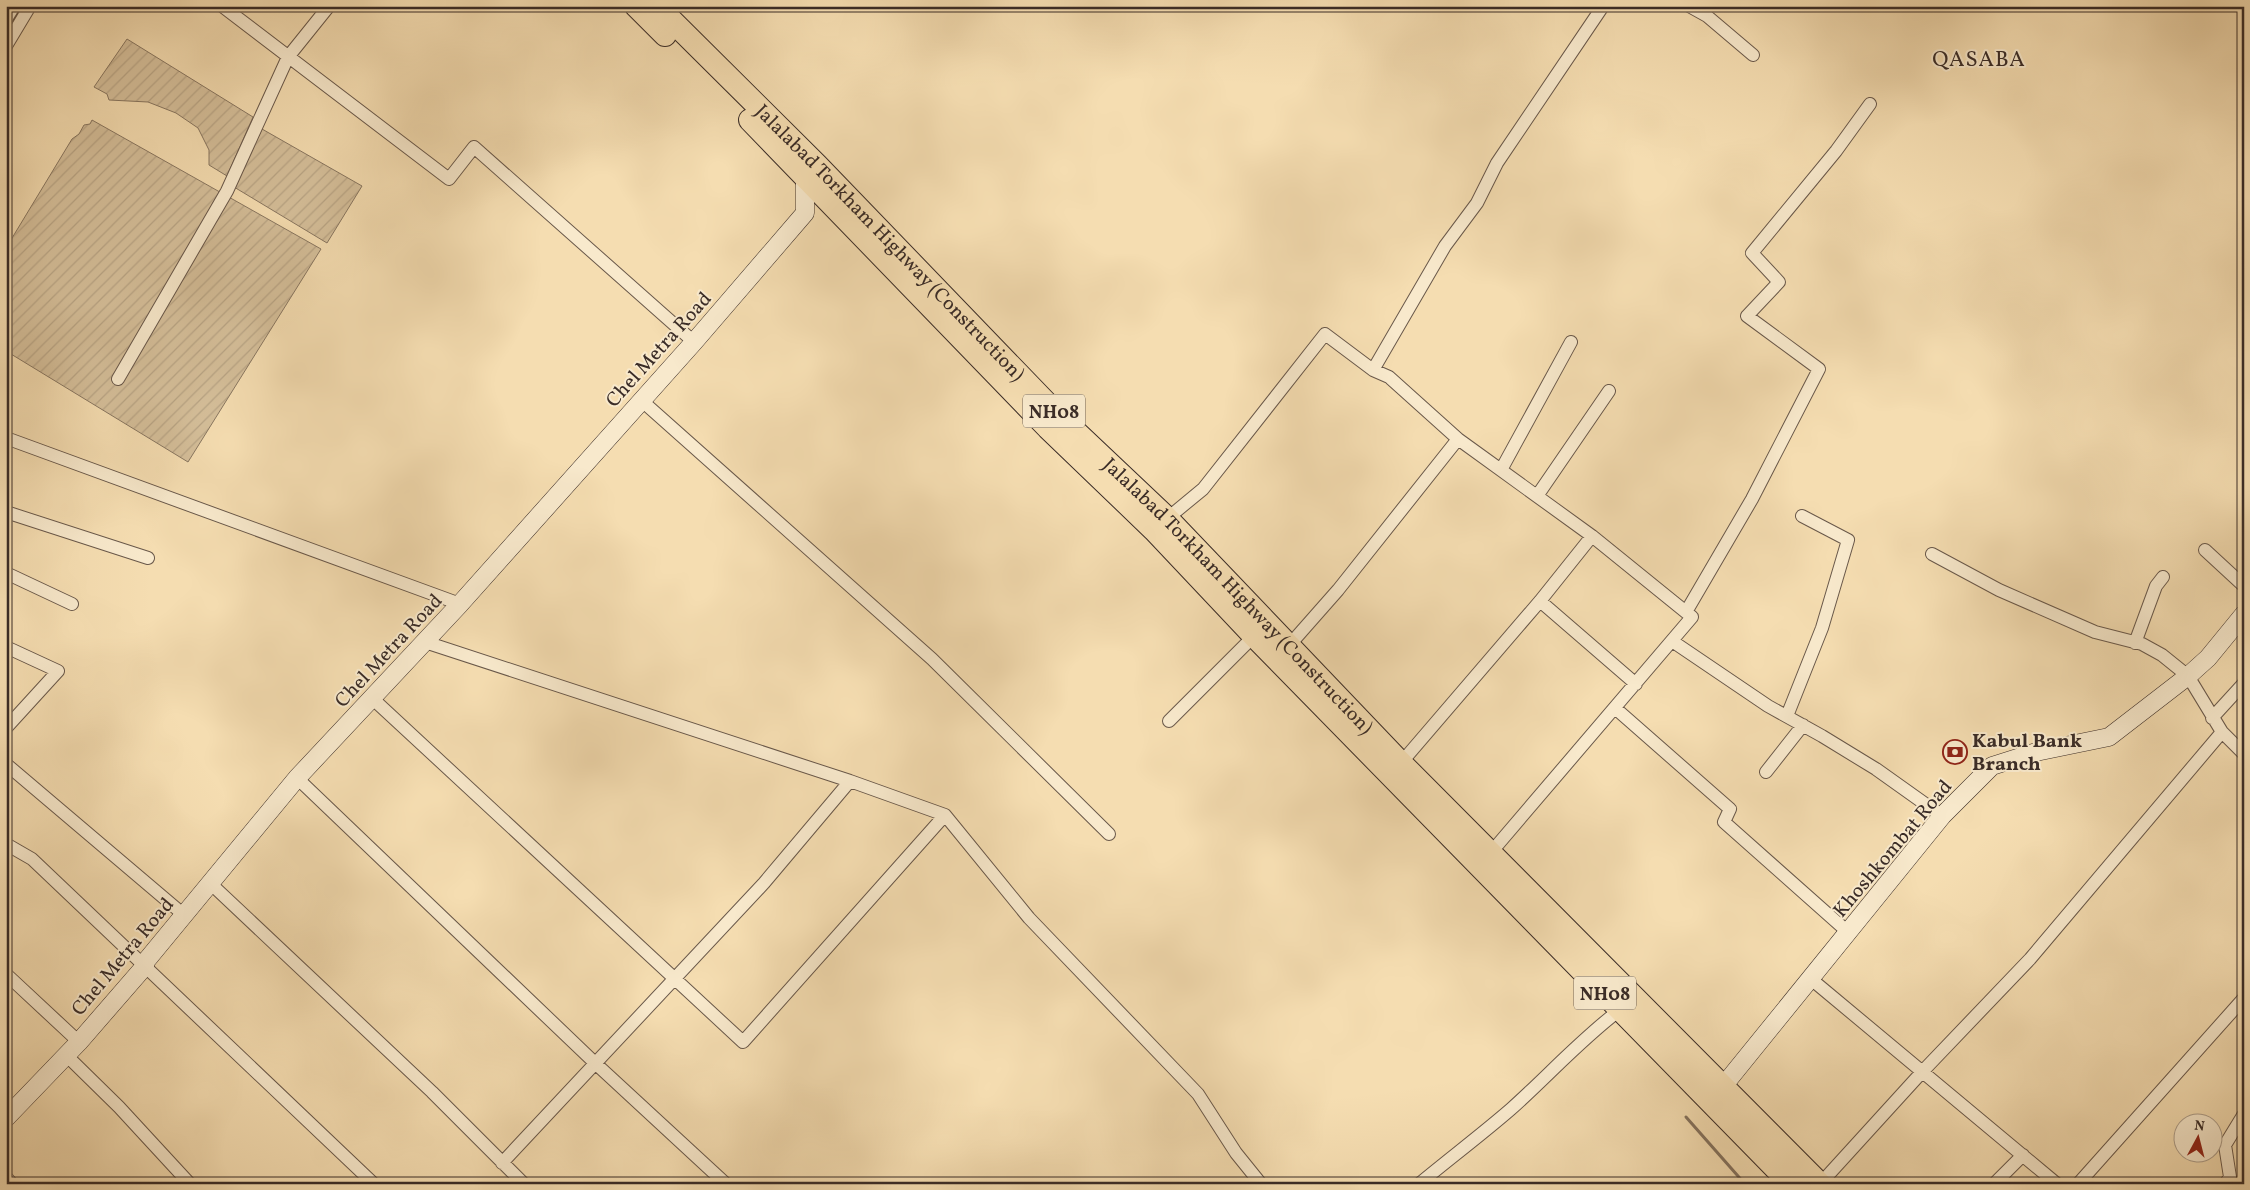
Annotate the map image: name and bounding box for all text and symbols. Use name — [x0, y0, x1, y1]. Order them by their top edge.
district label: QASABA — [1932, 45, 2026, 76]
street label: Jalalabad Torkham Highway (Construction) — [748, 99, 1030, 388]
street label: Chel Metra Road — [600, 286, 719, 414]
road number: NH08 — [1023, 394, 1085, 428]
street label: Jalalabad Torkham Highway (Construction) — [1096, 452, 1379, 741]
street label: Chel Metra Road — [329, 588, 450, 715]
place label: Kabul Bank Branch — [1972, 728, 2082, 779]
bank icon: Kabul Bank Branch — [1942, 739, 1968, 765]
street label: Khoshkombat Road — [1827, 774, 1960, 924]
street label: Chel Metra Road — [66, 892, 181, 1022]
road number: NH08 — [1574, 976, 1636, 1010]
north arrow — [2172, 1112, 2222, 1162]
text: N — [2193, 1117, 2206, 1137]

